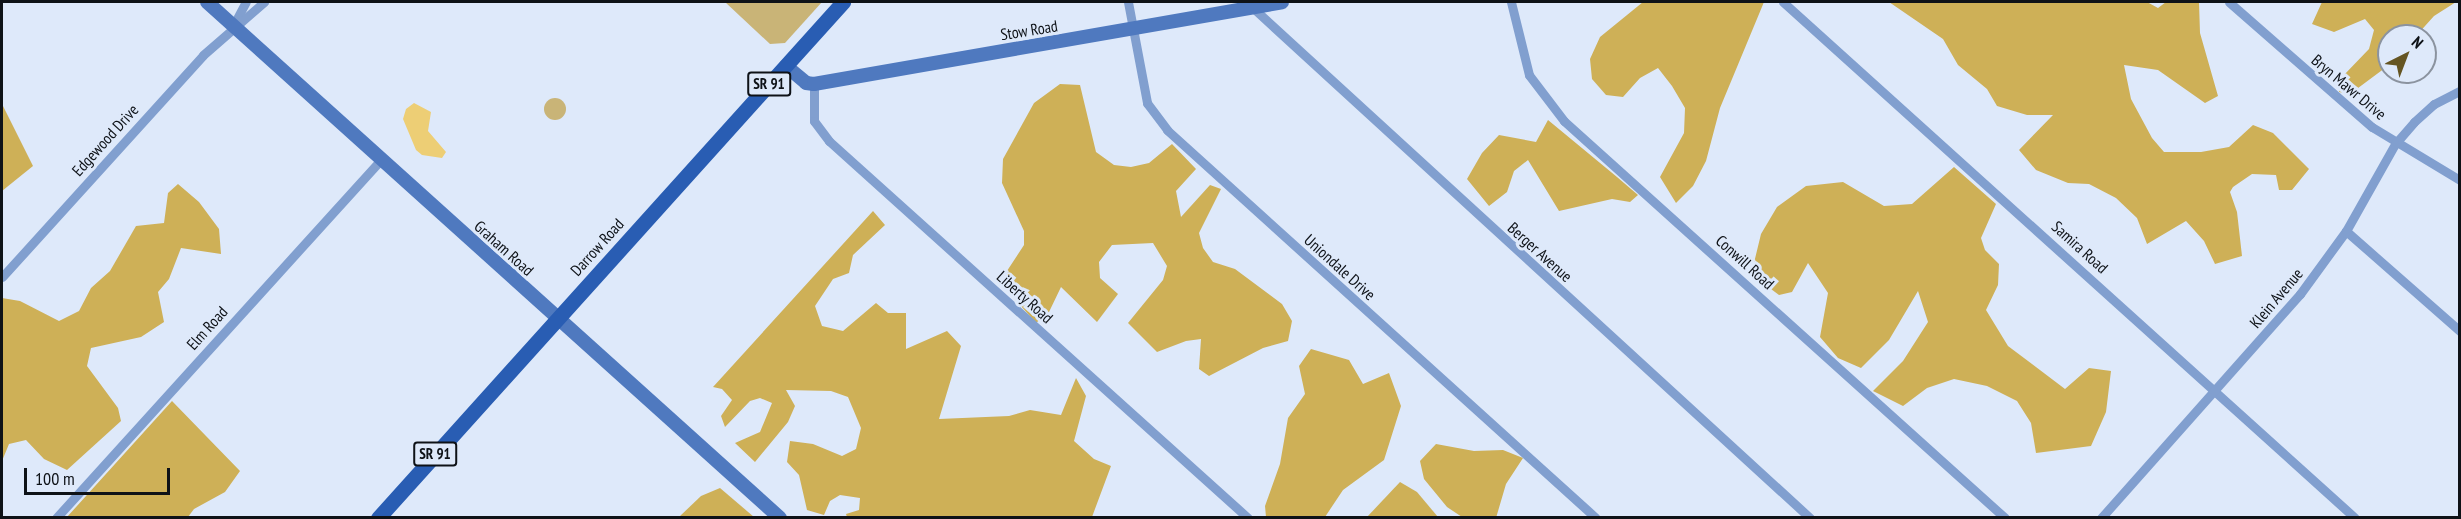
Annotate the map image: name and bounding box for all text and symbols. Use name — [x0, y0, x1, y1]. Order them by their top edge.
street label: Stow Road — [999, 16, 1059, 44]
north arrow — [2377, 24, 2437, 84]
text: N — [2408, 32, 2428, 52]
street label: Bryn Mawr Drive — [2308, 50, 2390, 124]
road number: SR 91 — [746, 72, 792, 96]
street label: Edgewood Drive — [68, 100, 142, 180]
street label: Darrow Road — [566, 214, 628, 280]
street label: Graham Road — [470, 216, 538, 280]
street label: Samira Road — [2048, 217, 2112, 277]
street label: Berger Avenue — [1504, 218, 1576, 286]
street label: Uniondale Drive — [1301, 230, 1379, 304]
street label: Conwill Road — [1712, 231, 1778, 293]
street label: Klein Avenue — [2245, 264, 2307, 332]
street label: Liberty Road — [993, 267, 1057, 327]
street label: Elm Road — [183, 302, 231, 354]
road number: SR 91 — [412, 442, 458, 466]
scale bar — [27, 456, 172, 494]
text: 100 m — [35, 467, 75, 490]

